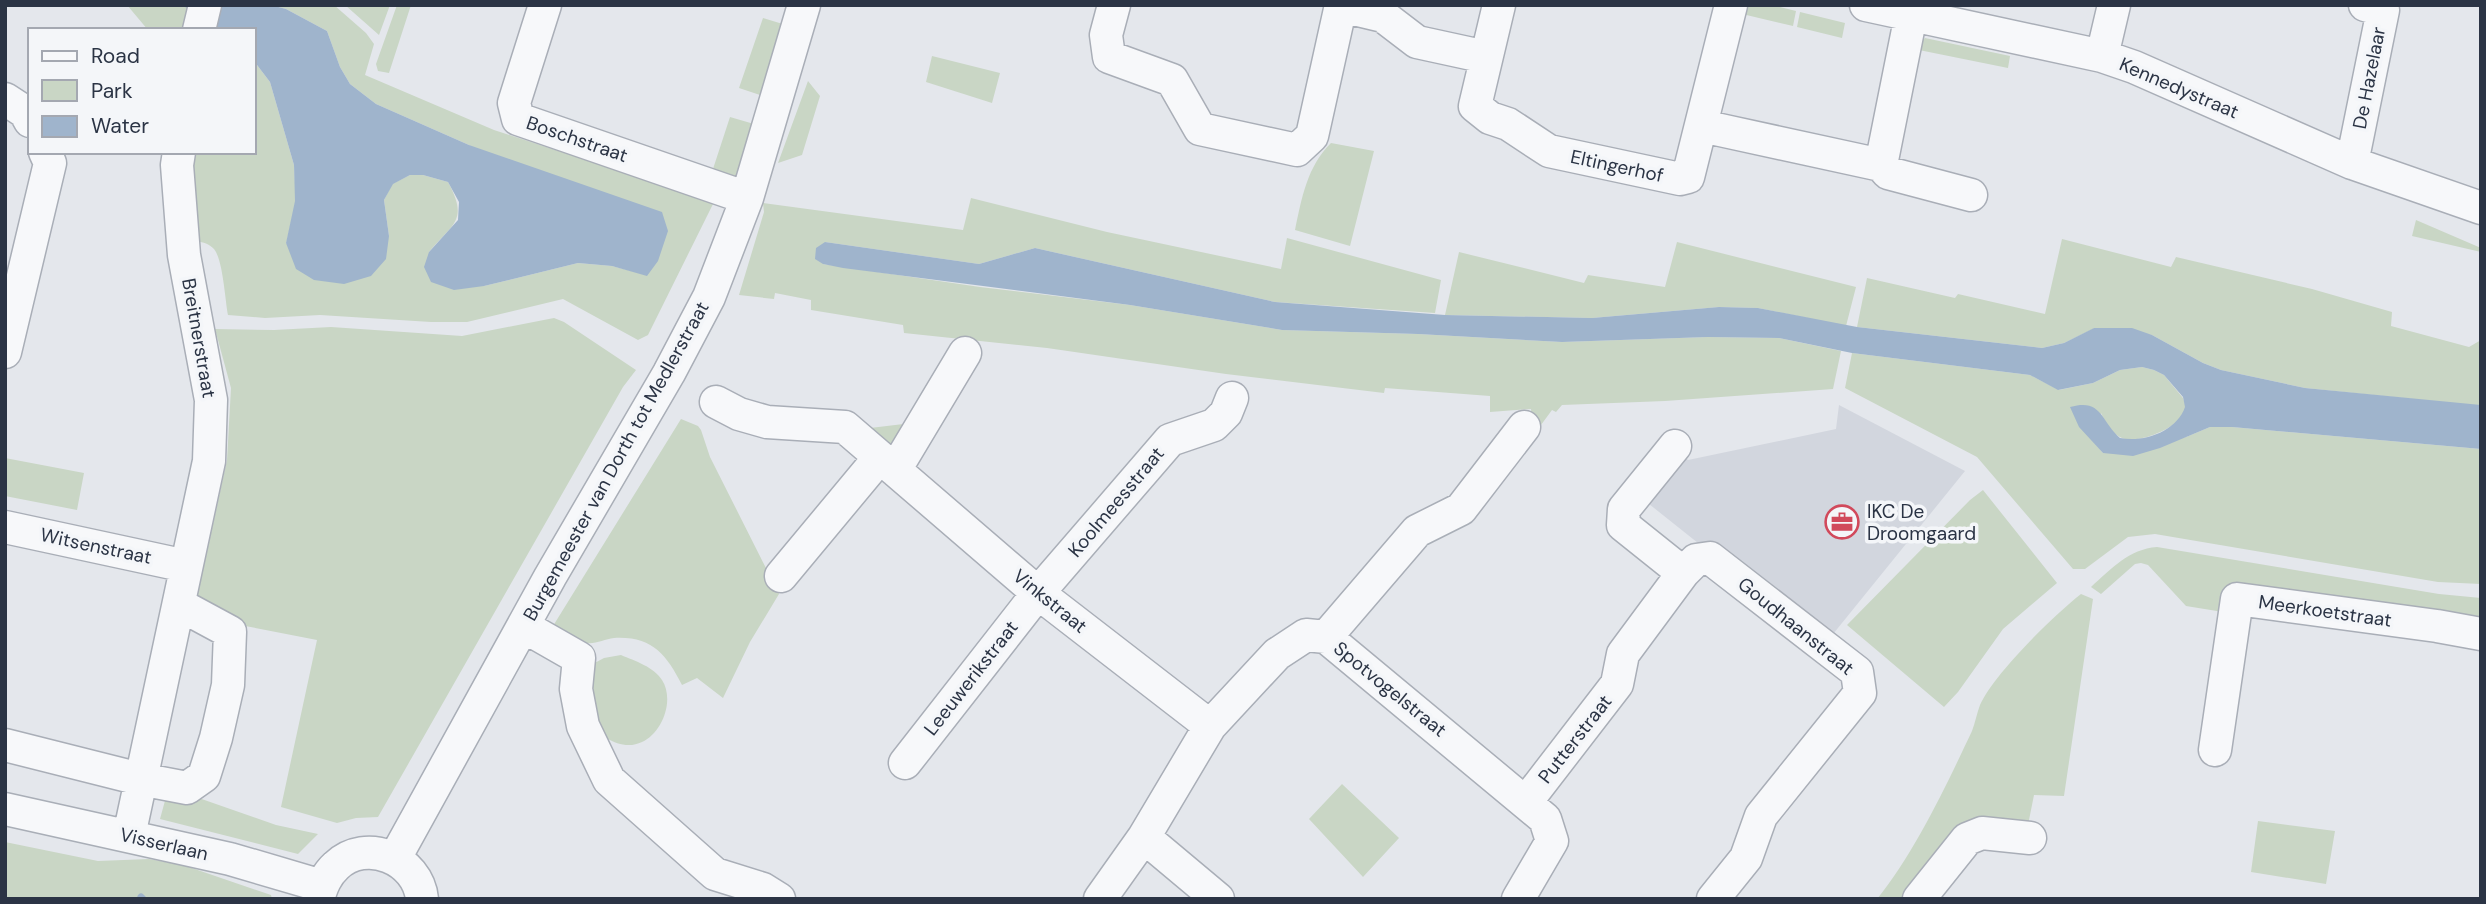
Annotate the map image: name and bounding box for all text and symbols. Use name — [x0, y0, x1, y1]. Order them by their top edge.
street label: De Hazelaar — [2347, 25, 2391, 131]
legend — [28, 28, 256, 154]
text: Road — [91, 42, 140, 70]
street label: Kennedystraat — [2116, 52, 2242, 124]
text: Park — [91, 77, 133, 105]
street label: Boschstraat — [523, 110, 631, 168]
text: Water — [91, 112, 149, 140]
street label: Eltingerhof — [1568, 144, 1666, 188]
street label: Breitnerstraat — [176, 276, 222, 400]
street label: Burgemeester van Dorth tot Medlerstraat — [517, 297, 715, 625]
street label: Koolmeesstraat — [1062, 442, 1170, 562]
place label: IKC De Droomgaard — [1867, 499, 1976, 546]
office icon: IKC De Droomgaard — [1823, 503, 1861, 541]
street label: Witsenstraat — [38, 522, 154, 570]
street label: Vinkstraat — [1008, 563, 1092, 639]
street label: Goudhaanstraat — [1733, 571, 1859, 681]
street label: Meerkoetstraat — [2257, 589, 2393, 633]
street label: Leeuwerikstraat — [918, 616, 1024, 740]
street label: Spotvogelstraat — [1328, 636, 1452, 742]
street label: Putterstraat — [1533, 690, 1617, 788]
street label: Visserlaan — [117, 822, 211, 866]

